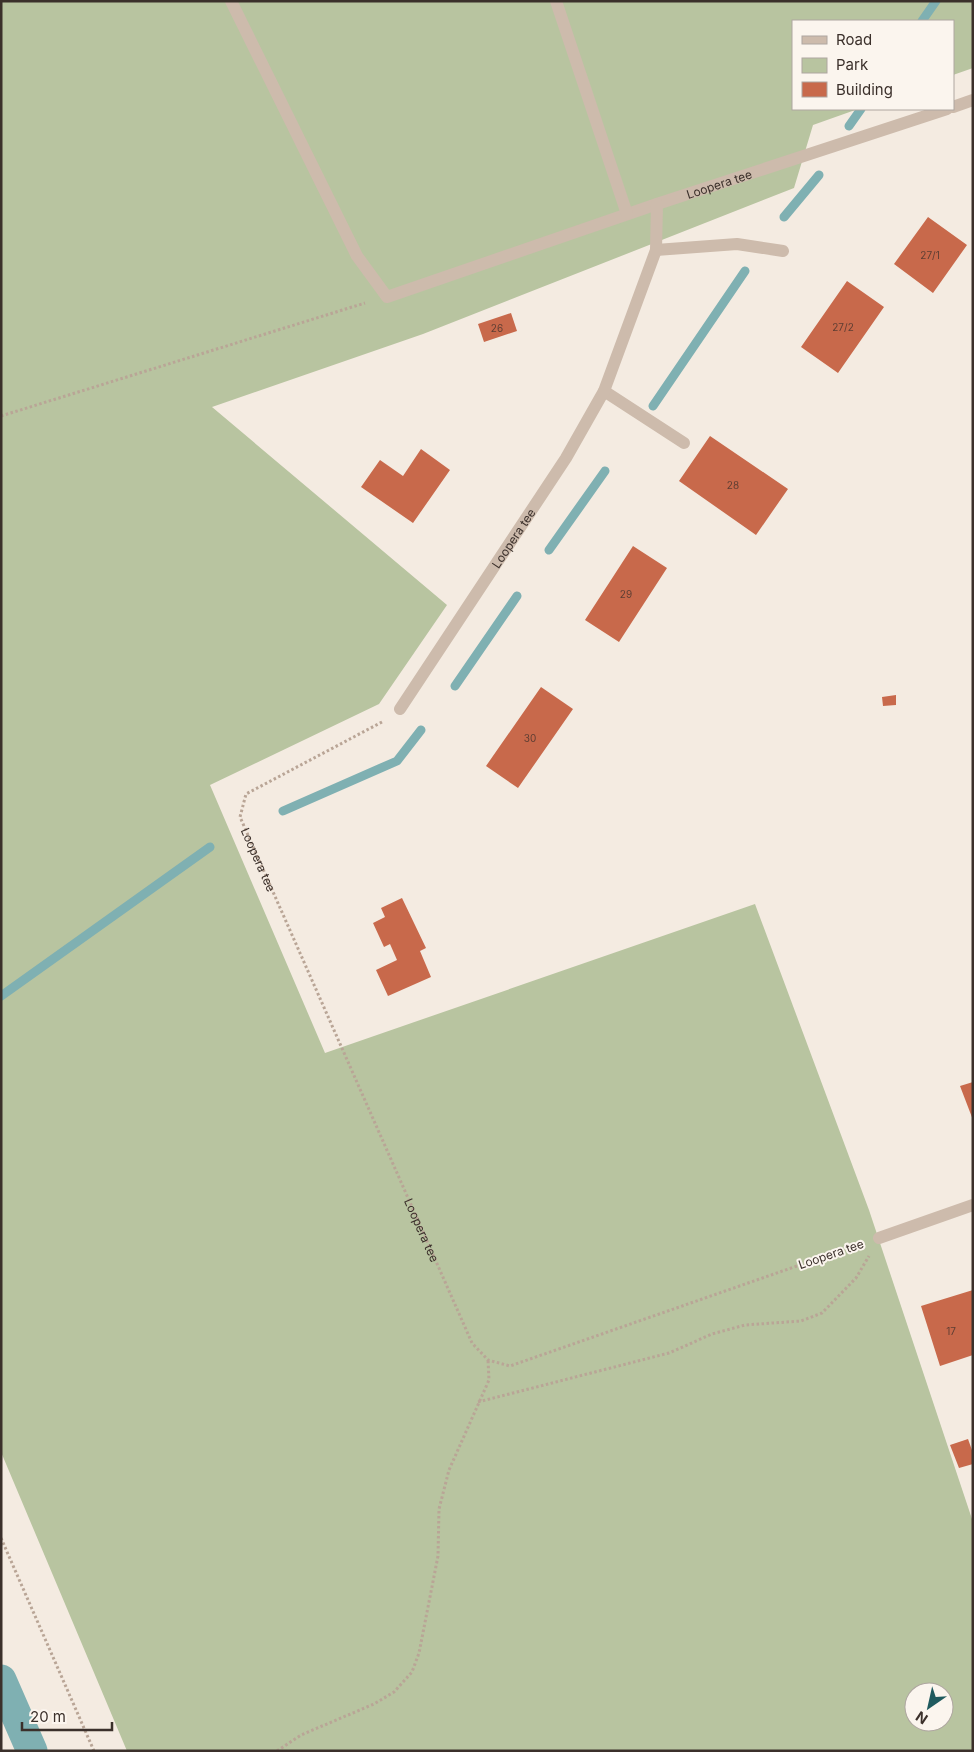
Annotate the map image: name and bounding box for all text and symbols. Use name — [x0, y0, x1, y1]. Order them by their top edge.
legend — [792, 20, 954, 110]
text: Road — [836, 30, 872, 49]
text: Park — [836, 55, 869, 74]
text: Building — [836, 80, 893, 99]
street label: Loopera tee — [684, 166, 754, 201]
house number: 27/1 — [920, 249, 940, 261]
house number: 27/2 — [832, 321, 854, 333]
house number: 26 — [491, 322, 503, 334]
house number: 28 — [727, 479, 739, 491]
street label: Loopera tee — [488, 506, 538, 571]
house number: 29 — [620, 588, 632, 600]
house number: 30 — [524, 732, 536, 744]
street label: Loopera tee — [238, 825, 279, 894]
street label: Loopera tee — [402, 1196, 443, 1264]
street label: Loopera tee — [796, 1236, 866, 1272]
house number: 17 — [946, 1325, 956, 1337]
north arrow — [904, 1682, 954, 1732]
scale bar — [22, 1700, 112, 1732]
text: 20 m — [30, 1707, 66, 1726]
text: N — [912, 1708, 931, 1728]

